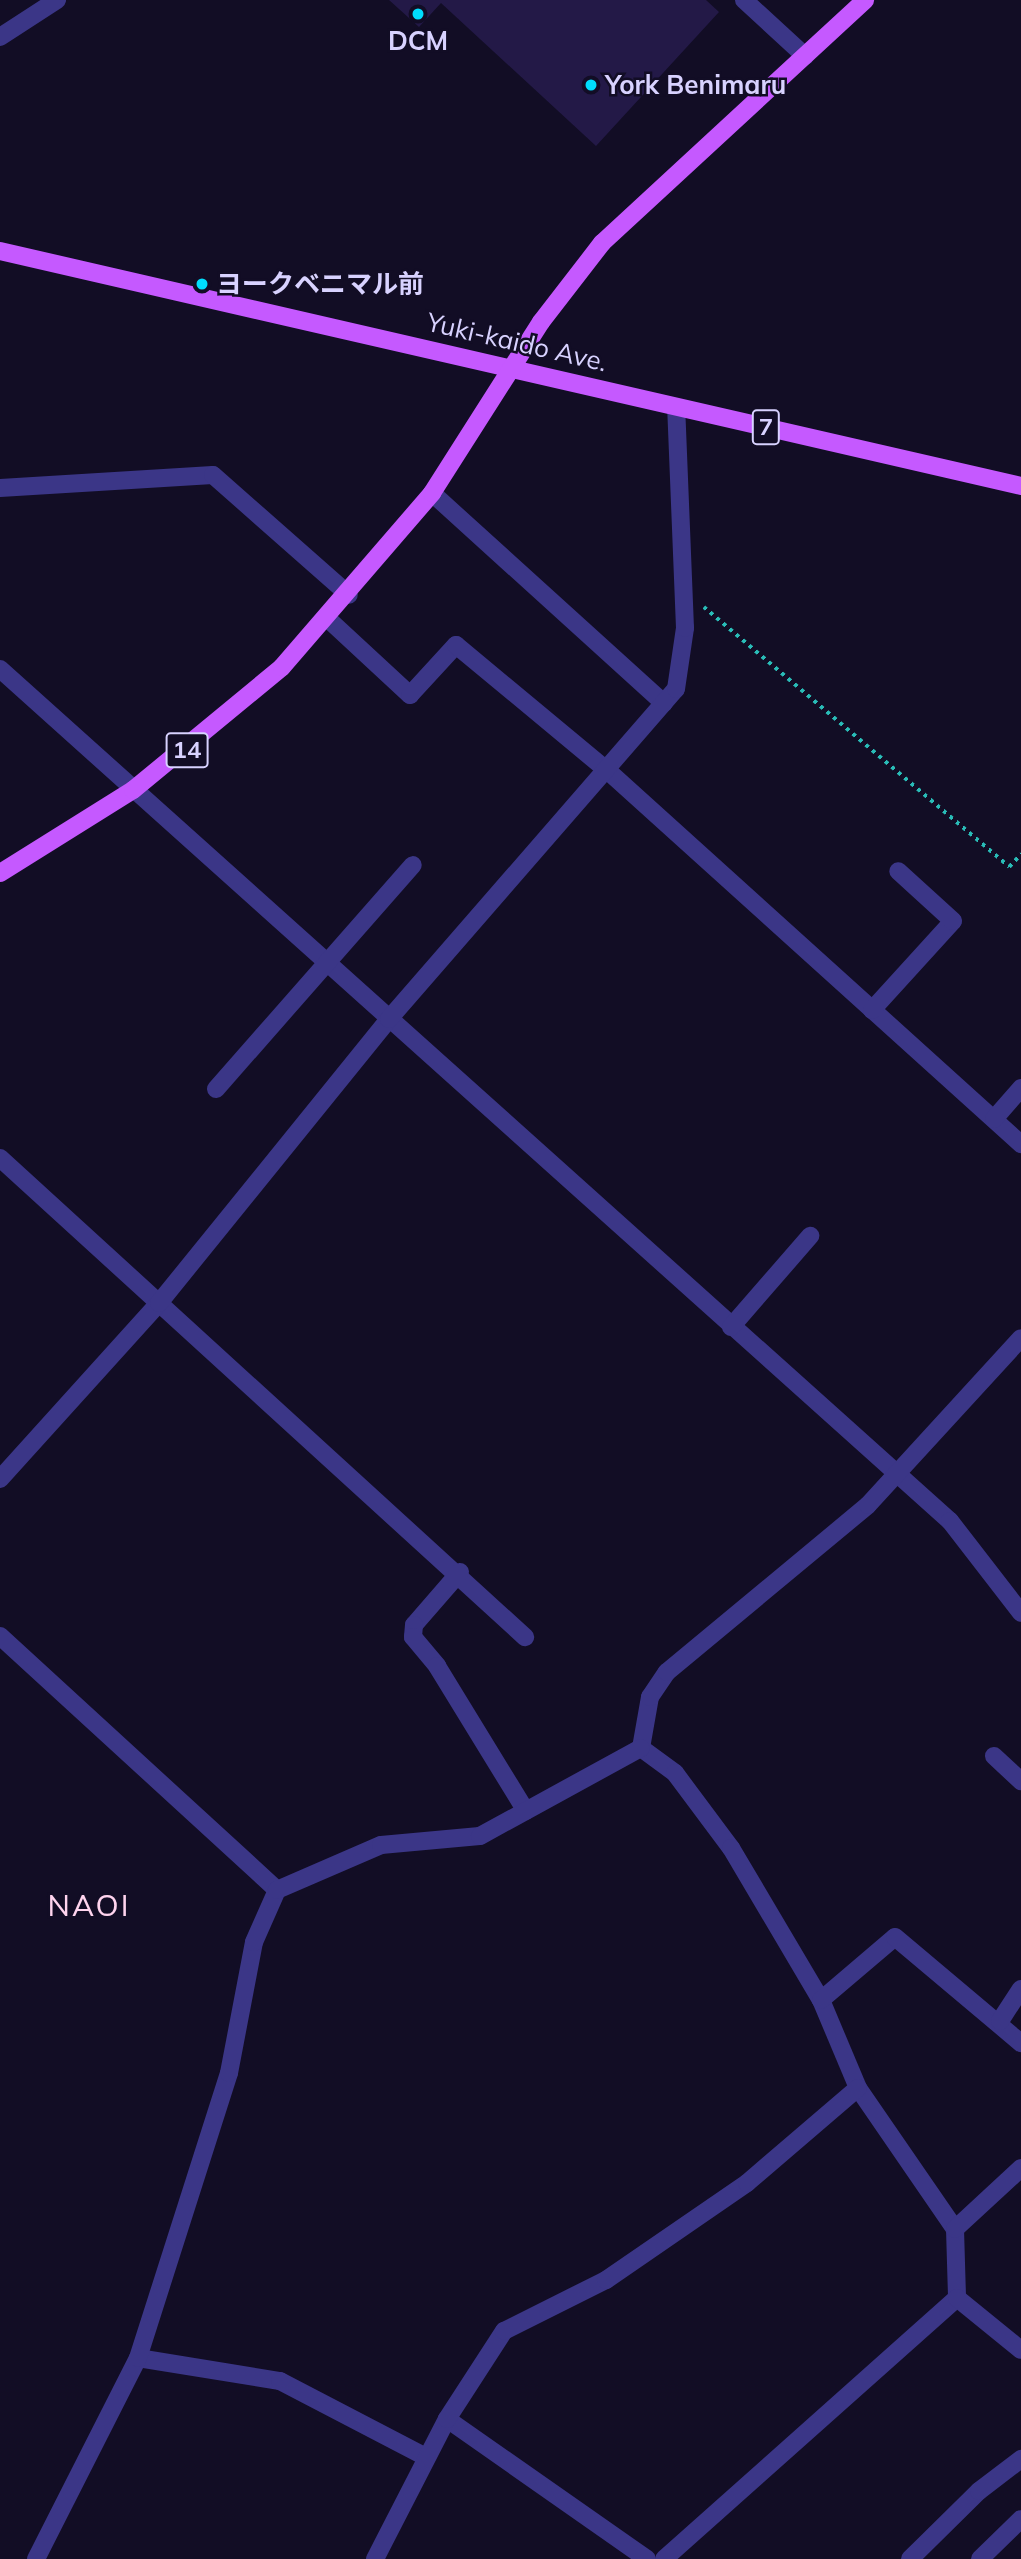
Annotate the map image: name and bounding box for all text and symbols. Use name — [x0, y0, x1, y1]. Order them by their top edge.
marker: DCM — [410, 6, 426, 22]
place label: DCM — [388, 25, 448, 57]
place label: York Benimaru — [605, 69, 786, 101]
marker: York Benimaru — [583, 77, 599, 93]
place label: ヨークベニマル前 — [216, 268, 424, 300]
marker: ヨークベニマル前 — [194, 276, 210, 292]
street label: Yuki-kaido Ave. — [424, 306, 610, 378]
road number: 7 — [750, 406, 782, 448]
road number: 14 — [164, 730, 210, 770]
district label: NAOI — [48, 1887, 130, 1923]

